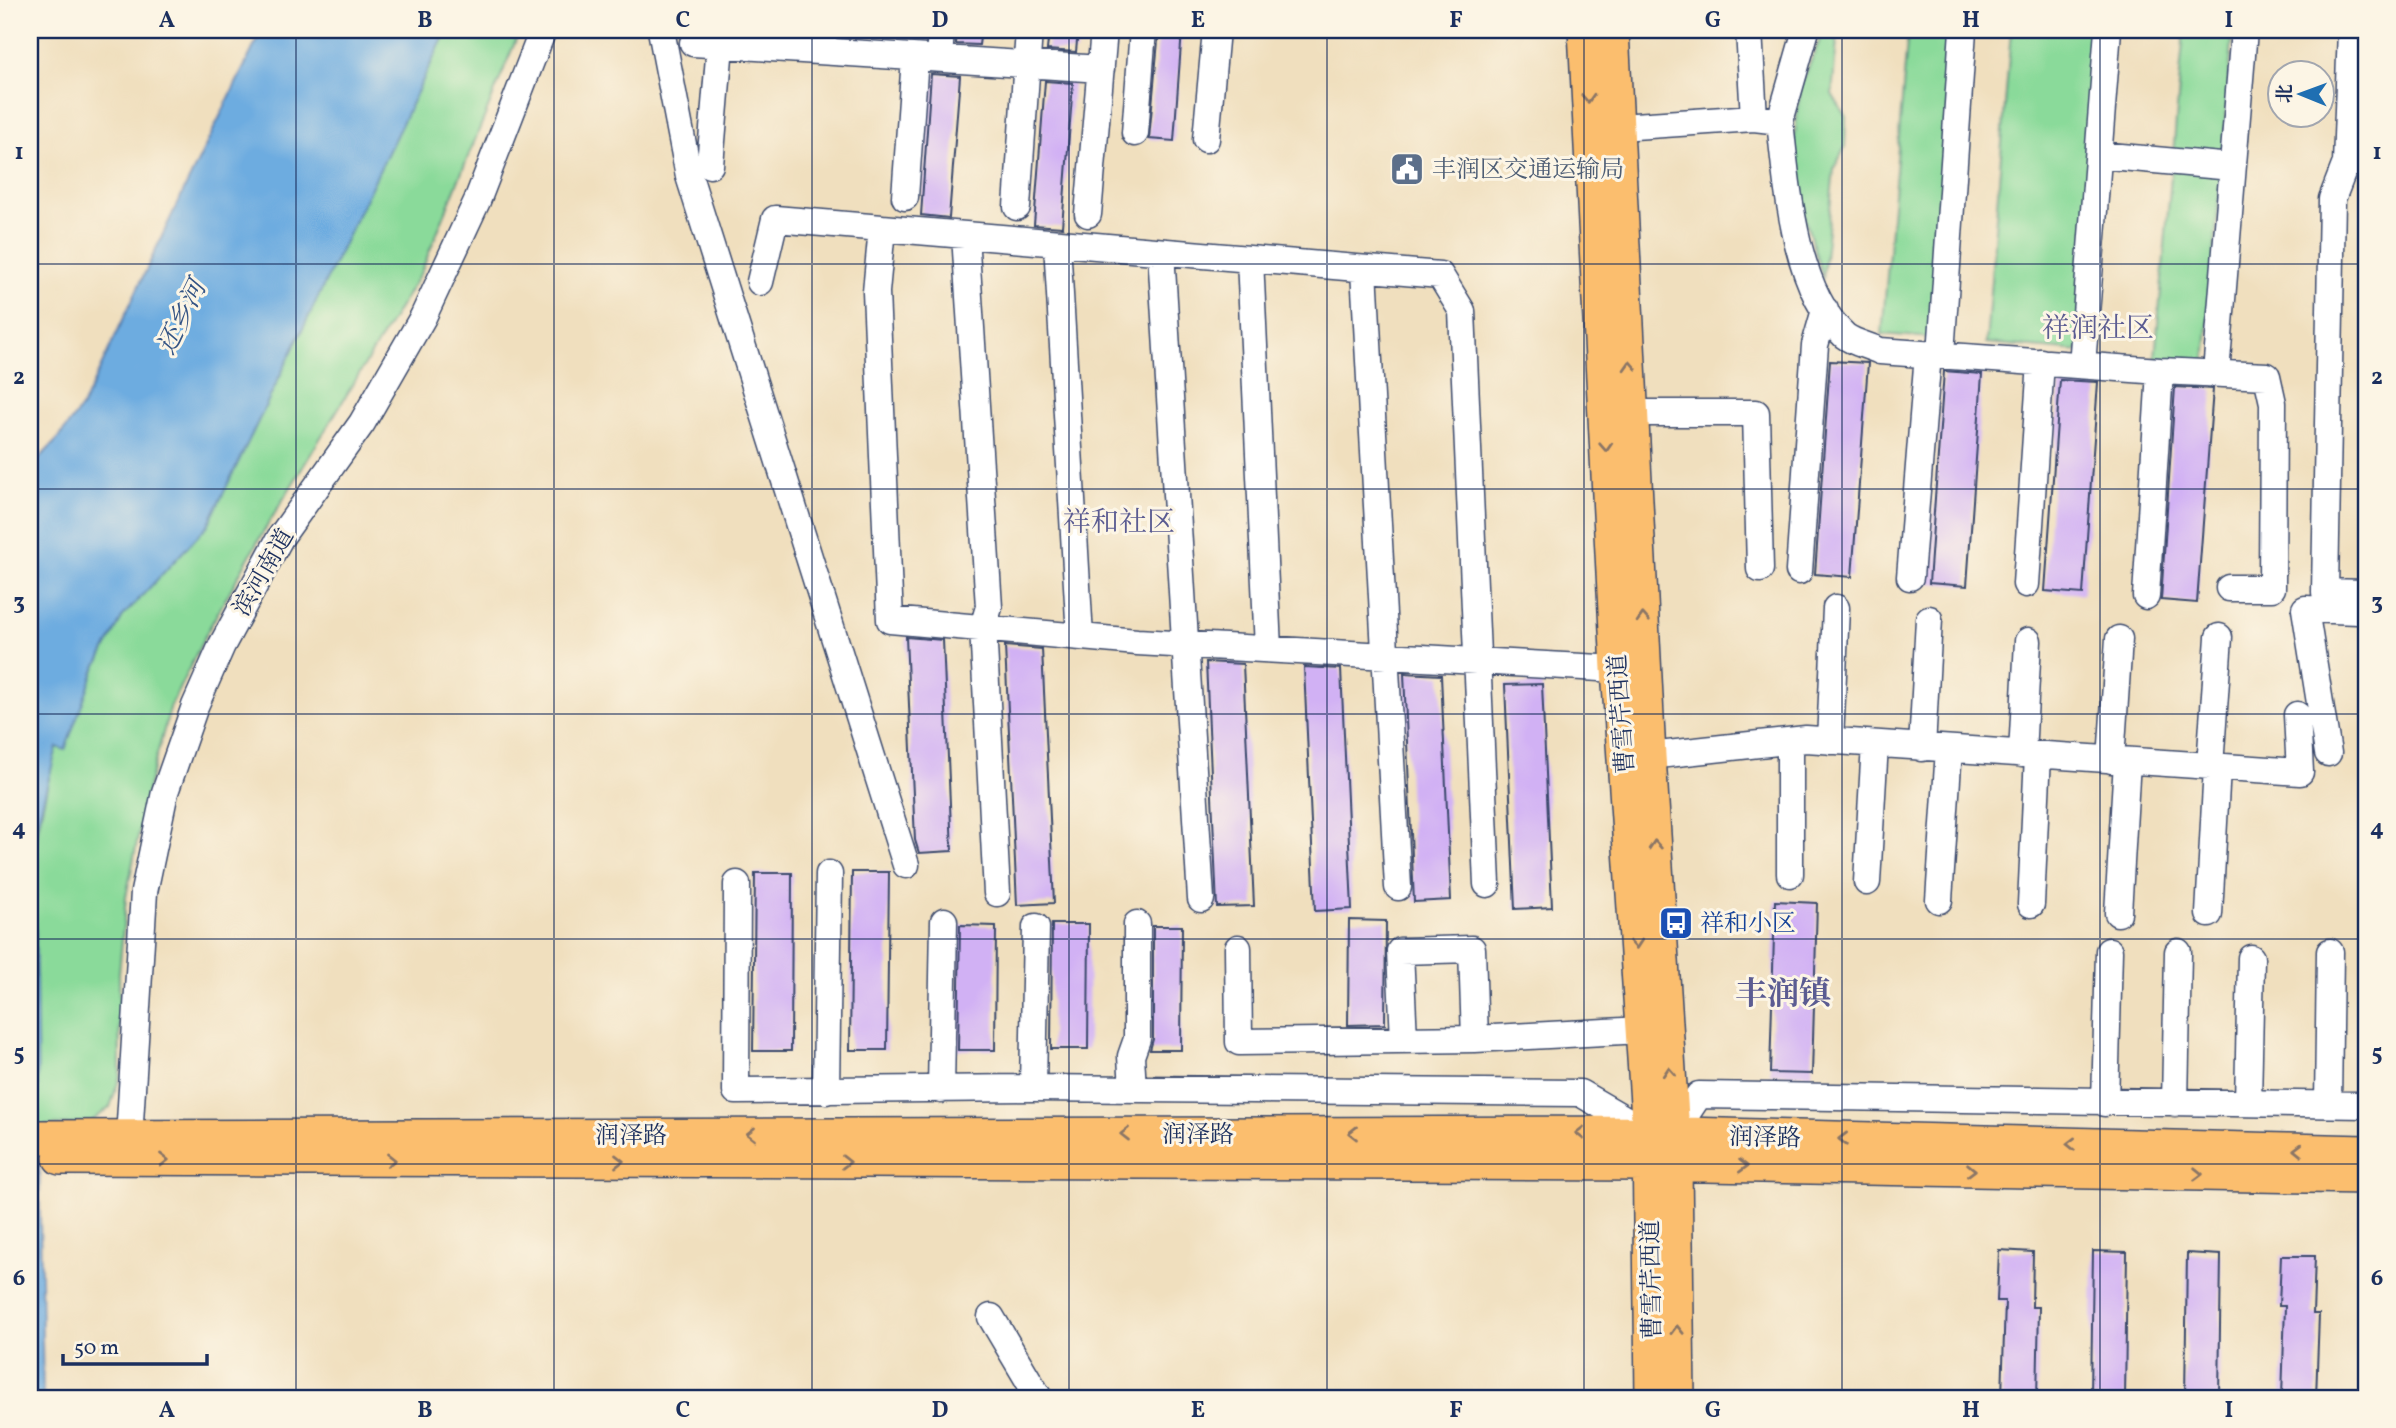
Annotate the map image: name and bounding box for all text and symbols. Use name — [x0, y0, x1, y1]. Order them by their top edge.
text: A — [159, 5, 175, 37]
text: B — [417, 5, 433, 37]
text: C — [676, 5, 690, 37]
text: D — [932, 5, 949, 37]
text: E — [1191, 5, 1205, 37]
text: F — [1449, 5, 1463, 37]
text: G — [1705, 5, 1721, 37]
text: H — [1962, 5, 1980, 37]
text: I — [2225, 5, 2233, 37]
north arrow — [2266, 60, 2336, 130]
text: 北 — [2273, 84, 2299, 103]
one-way arrow — [1581, 93, 1596, 104]
text: 1 — [14, 137, 24, 169]
text: 1 — [2372, 137, 2382, 169]
public building icon: 丰润区交通运输局 — [1388, 150, 1426, 188]
place label: 丰润区交通运输局 — [1432, 154, 1624, 188]
water label: 还乡河 — [150, 271, 218, 361]
district label: 祥润社区 — [2042, 310, 2154, 349]
one-way arrow — [1623, 361, 1638, 372]
text: 2 — [13, 362, 25, 394]
text: 2 — [2371, 362, 2383, 394]
one-way arrow — [1599, 442, 1614, 453]
district label: 祥和社区 — [1063, 504, 1175, 543]
street label: 滨河南道 — [226, 523, 303, 623]
text: 3 — [13, 587, 25, 619]
text: 3 — [2371, 587, 2383, 619]
one-way arrow — [1635, 612, 1650, 623]
street label: 曹雪芹西道 — [1602, 653, 1644, 775]
text: 4 — [12, 813, 26, 845]
text: 4 — [2370, 813, 2384, 845]
one-way arrow — [1648, 839, 1663, 850]
bus stop icon: 祥和小区 — [1657, 904, 1695, 942]
place label: 祥和小区 — [1700, 908, 1796, 942]
one-way arrow — [1628, 938, 1643, 949]
district label: 丰润镇 — [1735, 974, 1831, 1018]
text: 5 — [13, 1038, 25, 1070]
text: 5 — [2371, 1038, 2383, 1070]
one-way arrow — [1662, 1066, 1677, 1077]
street label: 润泽路 — [1162, 1119, 1234, 1153]
street label: 润泽路 — [595, 1120, 667, 1154]
street label: 润泽路 — [1729, 1121, 1801, 1157]
one-way arrow — [1347, 1125, 1358, 1141]
one-way arrow — [1575, 1125, 1585, 1141]
one-way arrow — [745, 1126, 756, 1142]
one-way arrow — [1120, 1126, 1130, 1142]
one-way arrow — [1837, 1131, 1848, 1146]
one-way arrow — [2065, 1137, 2076, 1152]
one-way arrow — [2292, 1142, 2303, 1158]
one-way arrow — [159, 1152, 170, 1168]
one-way arrow — [387, 1152, 397, 1168]
one-way arrow — [614, 1153, 625, 1169]
one-way arrow — [842, 1154, 852, 1170]
one-way arrow — [1738, 1158, 1749, 1174]
one-way arrow — [1966, 1162, 1976, 1178]
one-way arrow — [2193, 1166, 2204, 1182]
street label: 曹雪芹西道 — [1635, 1220, 1671, 1340]
text: 6 — [13, 1263, 25, 1295]
text: 6 — [2371, 1263, 2383, 1295]
scale bar — [63, 1323, 206, 1367]
one-way arrow — [1669, 1324, 1685, 1335]
text: 50 m — [74, 1334, 119, 1363]
text: A — [159, 1395, 175, 1427]
text: B — [417, 1395, 433, 1427]
text: C — [676, 1395, 690, 1427]
text: D — [932, 1395, 949, 1427]
text: E — [1191, 1395, 1205, 1427]
text: F — [1449, 1395, 1463, 1427]
text: G — [1705, 1395, 1721, 1427]
text: H — [1962, 1395, 1980, 1427]
text: I — [2225, 1395, 2233, 1427]

